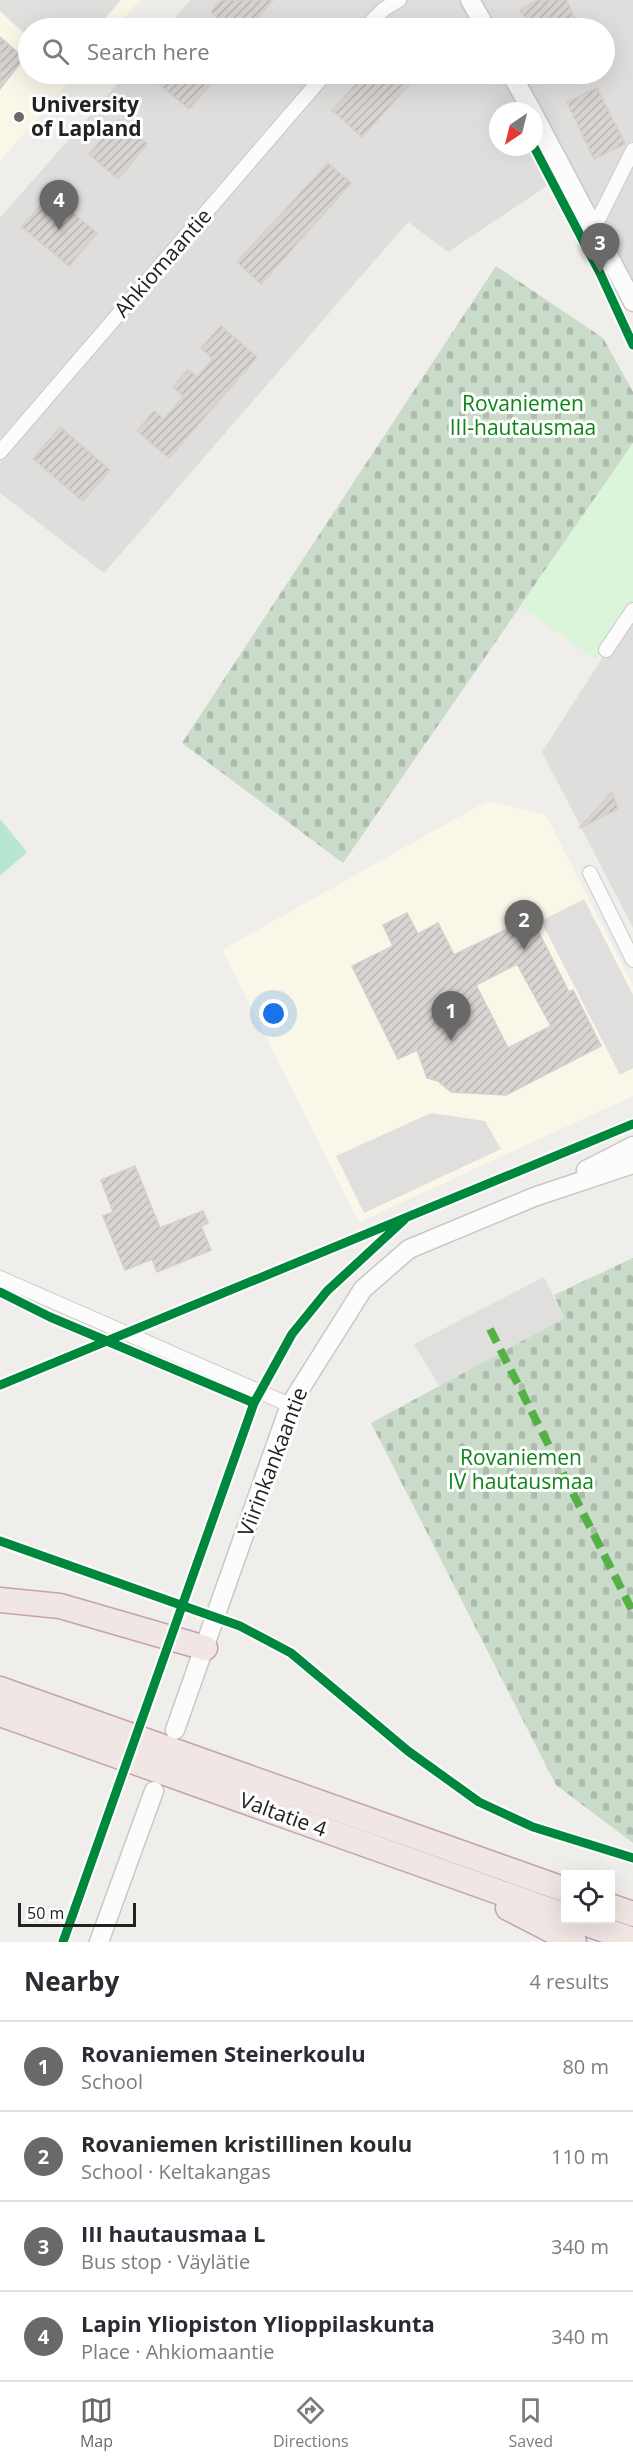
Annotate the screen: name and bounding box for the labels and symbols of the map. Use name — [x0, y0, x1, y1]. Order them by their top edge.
place label: University of Lapland — [31, 90, 142, 142]
north arrow — [489, 102, 543, 156]
marker: University of Lapland — [12, 110, 26, 124]
pin: 4 — [40, 180, 78, 230]
street label: Ahkiomaantie — [107, 202, 217, 323]
pin: 3 — [580, 224, 620, 273]
park label: Rovaniemen III-hautausmaa — [450, 389, 596, 441]
pin: 2 — [504, 900, 544, 950]
pin: 1 — [432, 992, 470, 1041]
your location — [259, 999, 288, 1028]
street label: Viirinkankaantie — [231, 1383, 313, 1540]
park label: Rovaniemen IV hautausmaa — [448, 1443, 594, 1495]
street label: Valtatie 4 — [236, 1785, 331, 1843]
scale bar — [18, 1900, 136, 1928]

